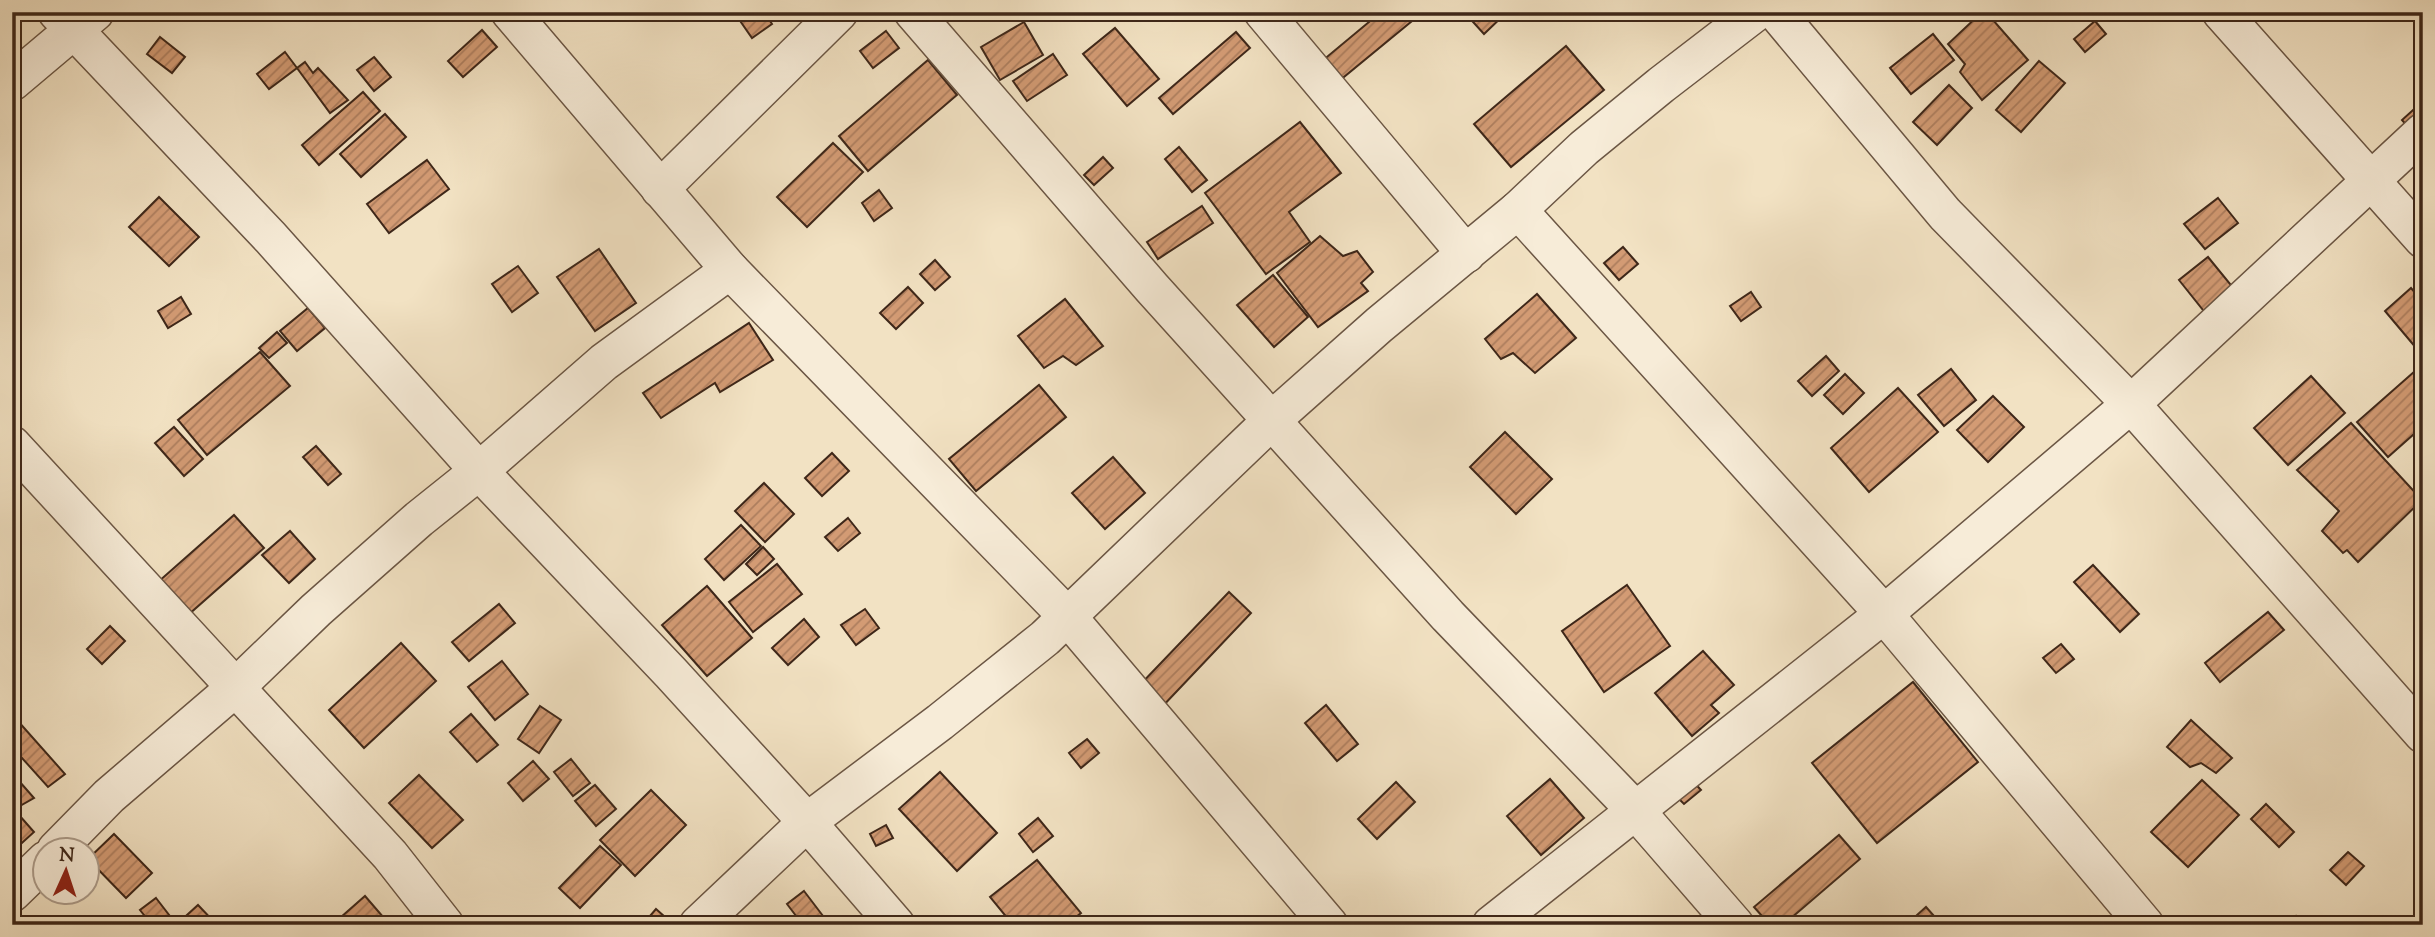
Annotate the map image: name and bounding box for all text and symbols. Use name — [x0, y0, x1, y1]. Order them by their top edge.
north arrow — [32, 836, 102, 906]
text: N — [58, 843, 75, 870]

